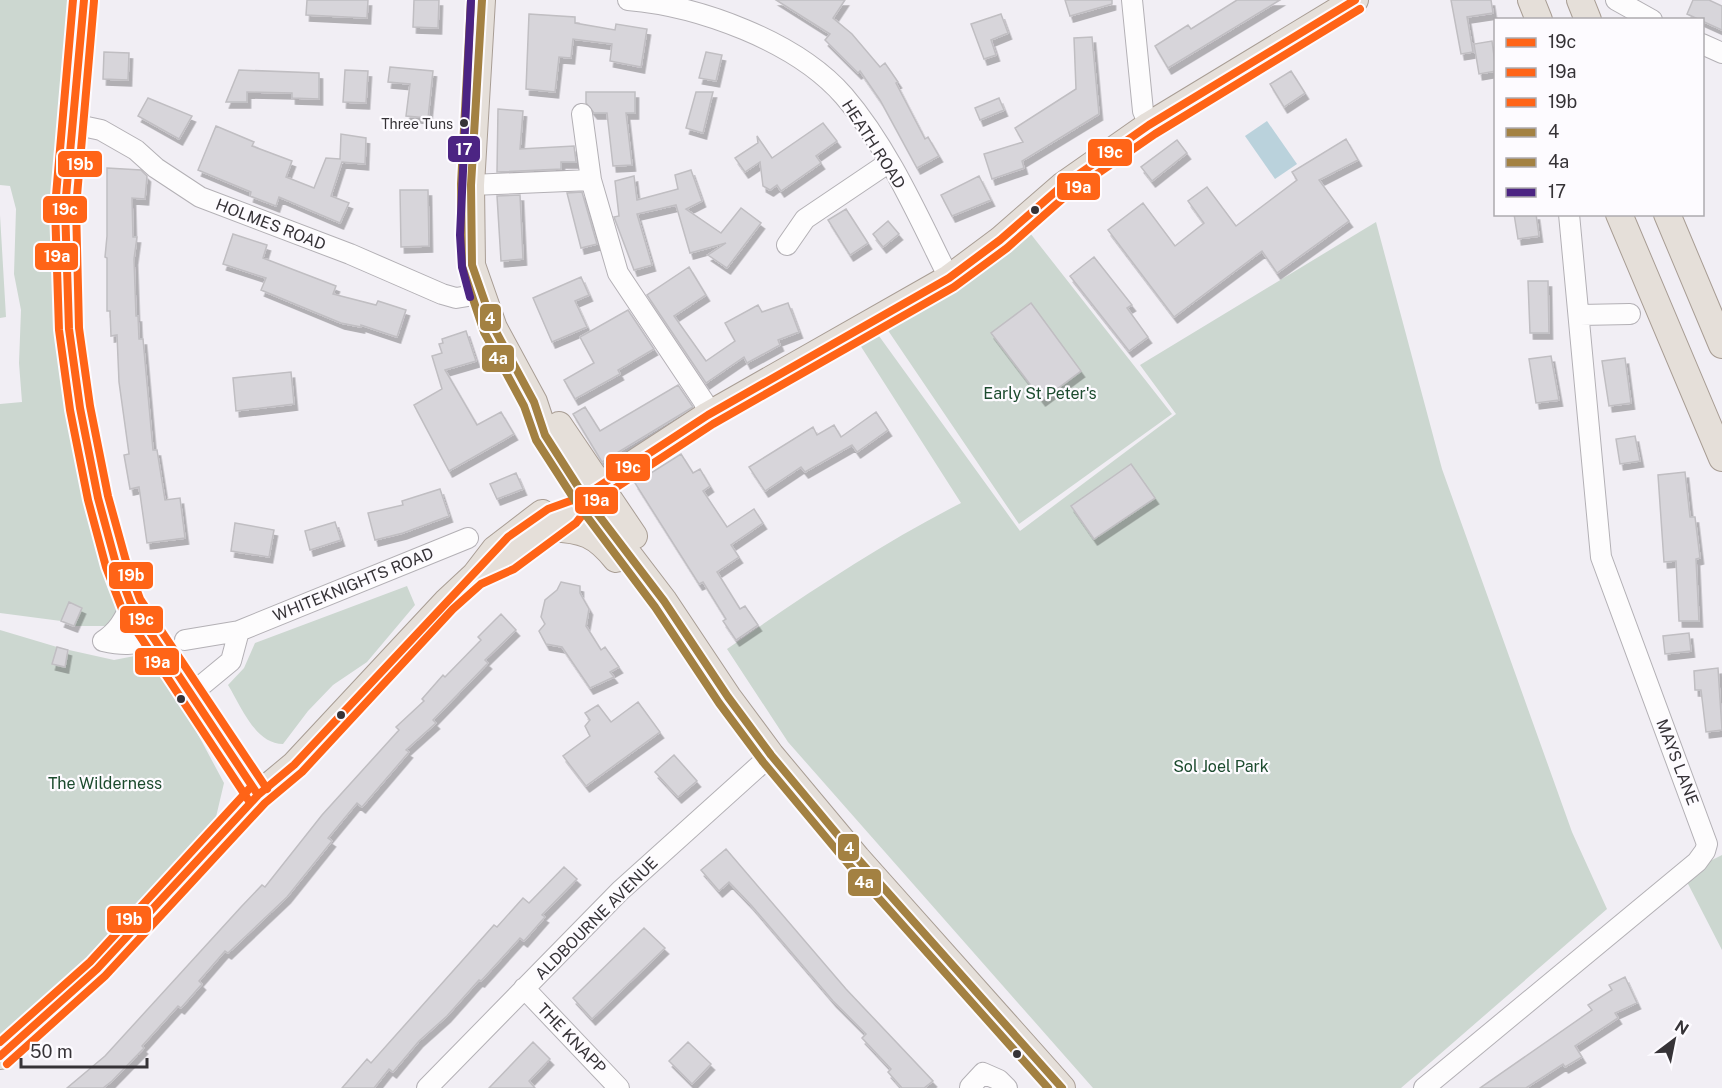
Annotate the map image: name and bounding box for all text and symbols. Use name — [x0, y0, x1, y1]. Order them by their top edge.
legend — [1494, 18, 1704, 216]
text: 19c — [1548, 31, 1576, 52]
text: 19a — [1548, 61, 1577, 82]
text: 19b — [1548, 91, 1577, 112]
street label: HEATH ROAD — [838, 96, 909, 192]
place label: Three Tuns — [381, 116, 453, 132]
marker: Three Tuns — [458, 117, 470, 129]
text: 4 — [1548, 121, 1559, 142]
line badge: 17 — [447, 135, 481, 163]
line badge: 19c — [1087, 138, 1133, 167]
text: 17 — [456, 140, 472, 159]
text: 19c — [1097, 143, 1123, 162]
line badge: 19b — [57, 150, 103, 178]
text: 4a — [1548, 151, 1569, 172]
text: 19b — [66, 155, 94, 174]
line badge: 19a — [1056, 172, 1101, 201]
text: 19a — [1065, 178, 1091, 197]
text: 17 — [1548, 181, 1566, 202]
line badge: 19c — [42, 195, 88, 224]
street label: HOLMES ROAD — [213, 195, 329, 254]
text: 19c — [52, 200, 78, 219]
unlabelled marker — [1029, 204, 1041, 216]
line badge: 19a — [34, 242, 79, 271]
text: 19a — [44, 247, 70, 266]
line badge: 4 — [479, 303, 502, 332]
text: 4 — [485, 309, 496, 328]
line badge: 4a — [481, 344, 515, 373]
text: 4a — [488, 349, 508, 368]
park label: Early St Peter's — [983, 384, 1097, 403]
line badge: 19c — [605, 453, 651, 482]
text: 19c — [615, 458, 641, 477]
line badge: 19a — [574, 486, 619, 515]
text: 19a — [583, 491, 609, 510]
street label: WHITEKNIGHTS ROAD — [270, 544, 436, 625]
line badge: 19b — [108, 561, 154, 590]
text: 19b — [117, 566, 145, 585]
line badge: 19c — [119, 605, 164, 634]
text: 19c — [128, 610, 154, 629]
line badge: 19a — [134, 647, 180, 676]
text: 19a — [144, 653, 170, 672]
unlabelled marker — [175, 693, 187, 705]
unlabelled marker — [335, 709, 347, 721]
street label: MAYS LANE — [1652, 716, 1703, 808]
park label: Sol Joel Park — [1173, 757, 1269, 776]
park label: The Wilderness — [48, 774, 162, 793]
line badge: 4 — [837, 833, 860, 862]
text: 4 — [844, 839, 855, 858]
street label: ALDBOURNE AVENUE — [531, 853, 661, 983]
line badge: 4a — [847, 868, 882, 897]
text: 4a — [854, 873, 874, 892]
line badge: 19b — [106, 905, 152, 934]
text: 19b — [115, 910, 143, 929]
street label: THE KNAPP — [533, 999, 610, 1077]
north arrow — [1644, 1010, 1704, 1070]
text: N — [1671, 1016, 1692, 1039]
scale bar — [21, 1031, 147, 1069]
text: 50 m — [30, 1041, 73, 1062]
unlabelled marker — [1011, 1048, 1023, 1060]

